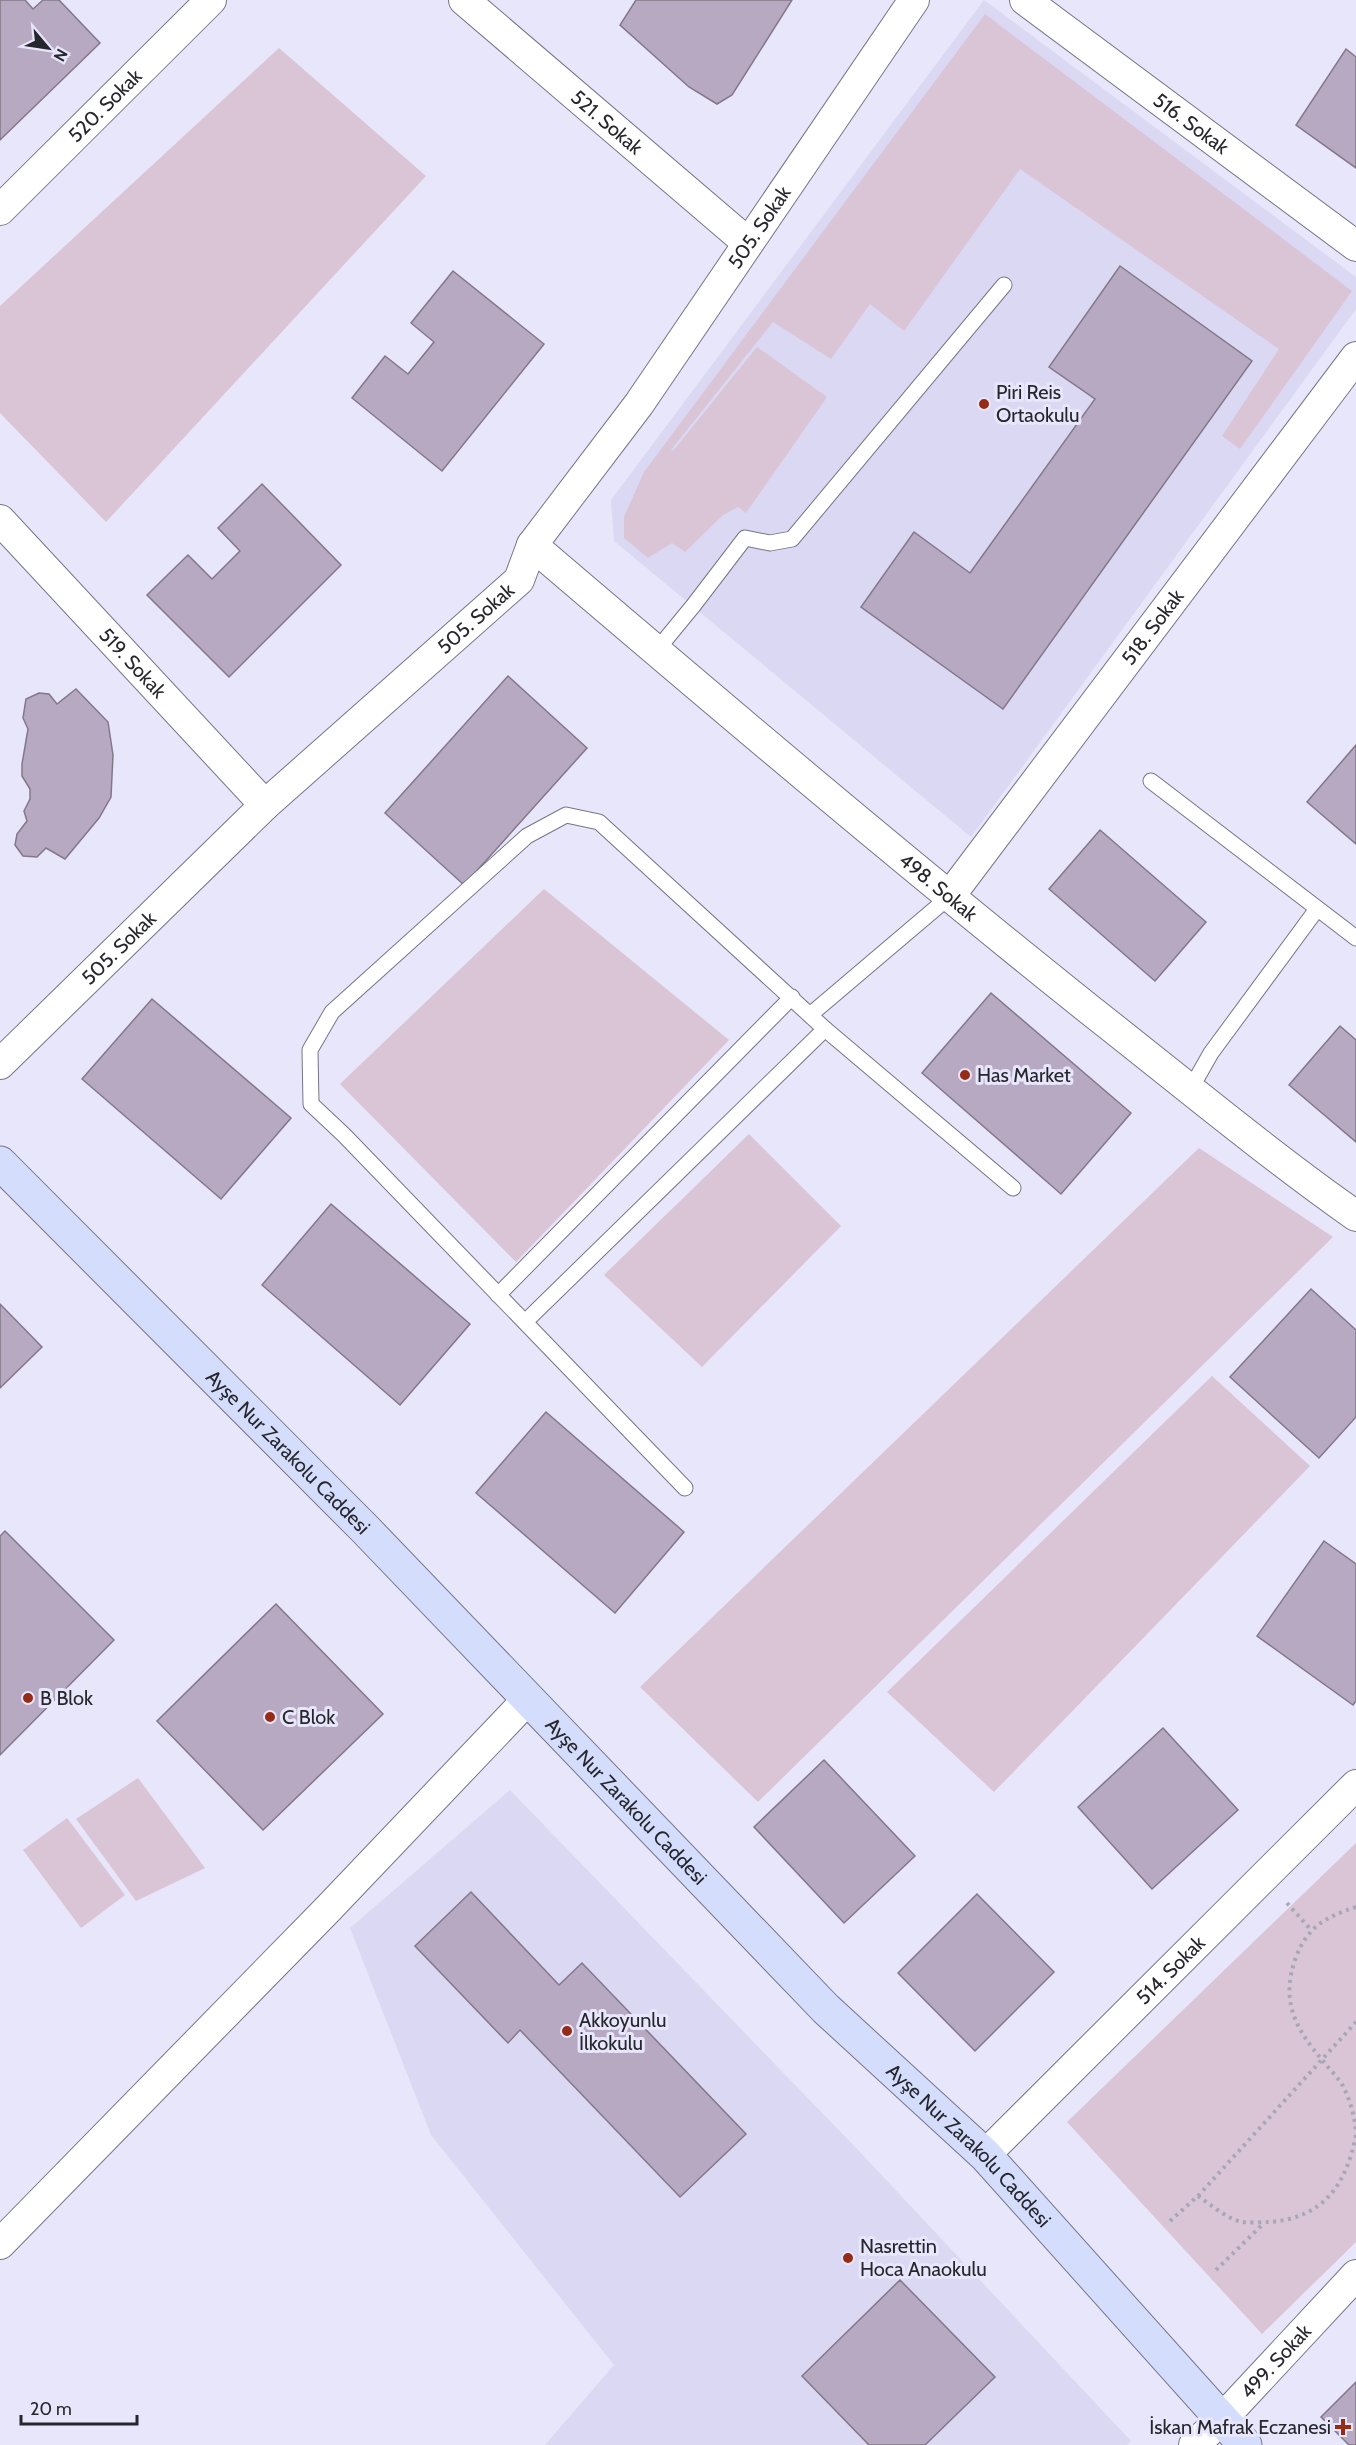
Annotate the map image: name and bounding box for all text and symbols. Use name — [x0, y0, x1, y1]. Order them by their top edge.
north arrow — [18, 18, 78, 78]
text: N — [50, 45, 72, 65]
street label: 520. Sokak — [63, 64, 147, 147]
street label: 521. Sokak — [566, 85, 648, 160]
street label: 516. Sokak — [1149, 88, 1233, 159]
street label: 505. Sokak — [723, 181, 796, 273]
place label: Piri Reis Ortaokulu — [996, 380, 1080, 427]
marker: Piri Reis Ortaokulu — [977, 397, 991, 411]
street label: 505. Sokak — [432, 578, 519, 659]
street label: 518. Sokak — [1116, 585, 1189, 670]
street label: 519. Sokak — [94, 623, 171, 703]
street label: 498. Sokak — [894, 848, 982, 926]
street label: 505. Sokak — [77, 906, 161, 990]
place label: Has Market — [977, 1063, 1071, 1087]
marker: Has Market — [958, 1068, 972, 1082]
street label: Ayşe Nur Zarakolu Caddesi — [201, 1365, 375, 1539]
place label: B Blok — [40, 1686, 93, 1710]
marker: B Blok — [21, 1691, 35, 1705]
place label: C Blok — [282, 1705, 335, 1729]
marker: C Blok — [263, 1710, 277, 1724]
street label: Ayşe Nur Zarakolu Caddesi — [541, 1713, 712, 1889]
street label: 514. Sokak — [1131, 1931, 1210, 2009]
place label: Akkoyunlu İlkokulu — [579, 2008, 667, 2055]
marker: Akkoyunlu İlkokulu — [560, 2024, 574, 2038]
street label: Ayşe Nur Zarakolu Caddesi — [882, 2059, 1056, 2232]
place label: Nasrettin Hoca Anaokulu — [860, 2234, 987, 2281]
marker: Nasrettin Hoca Anaokulu — [841, 2251, 855, 2265]
street label: 499. Sokak — [1235, 2319, 1316, 2403]
scale bar — [21, 2388, 136, 2426]
text: 20 m — [30, 2398, 72, 2420]
place label: İskan Mafrak Eczanesi — [1149, 2415, 1331, 2439]
marker: İskan Mafrak Eczanesi — [1336, 2420, 1350, 2434]

